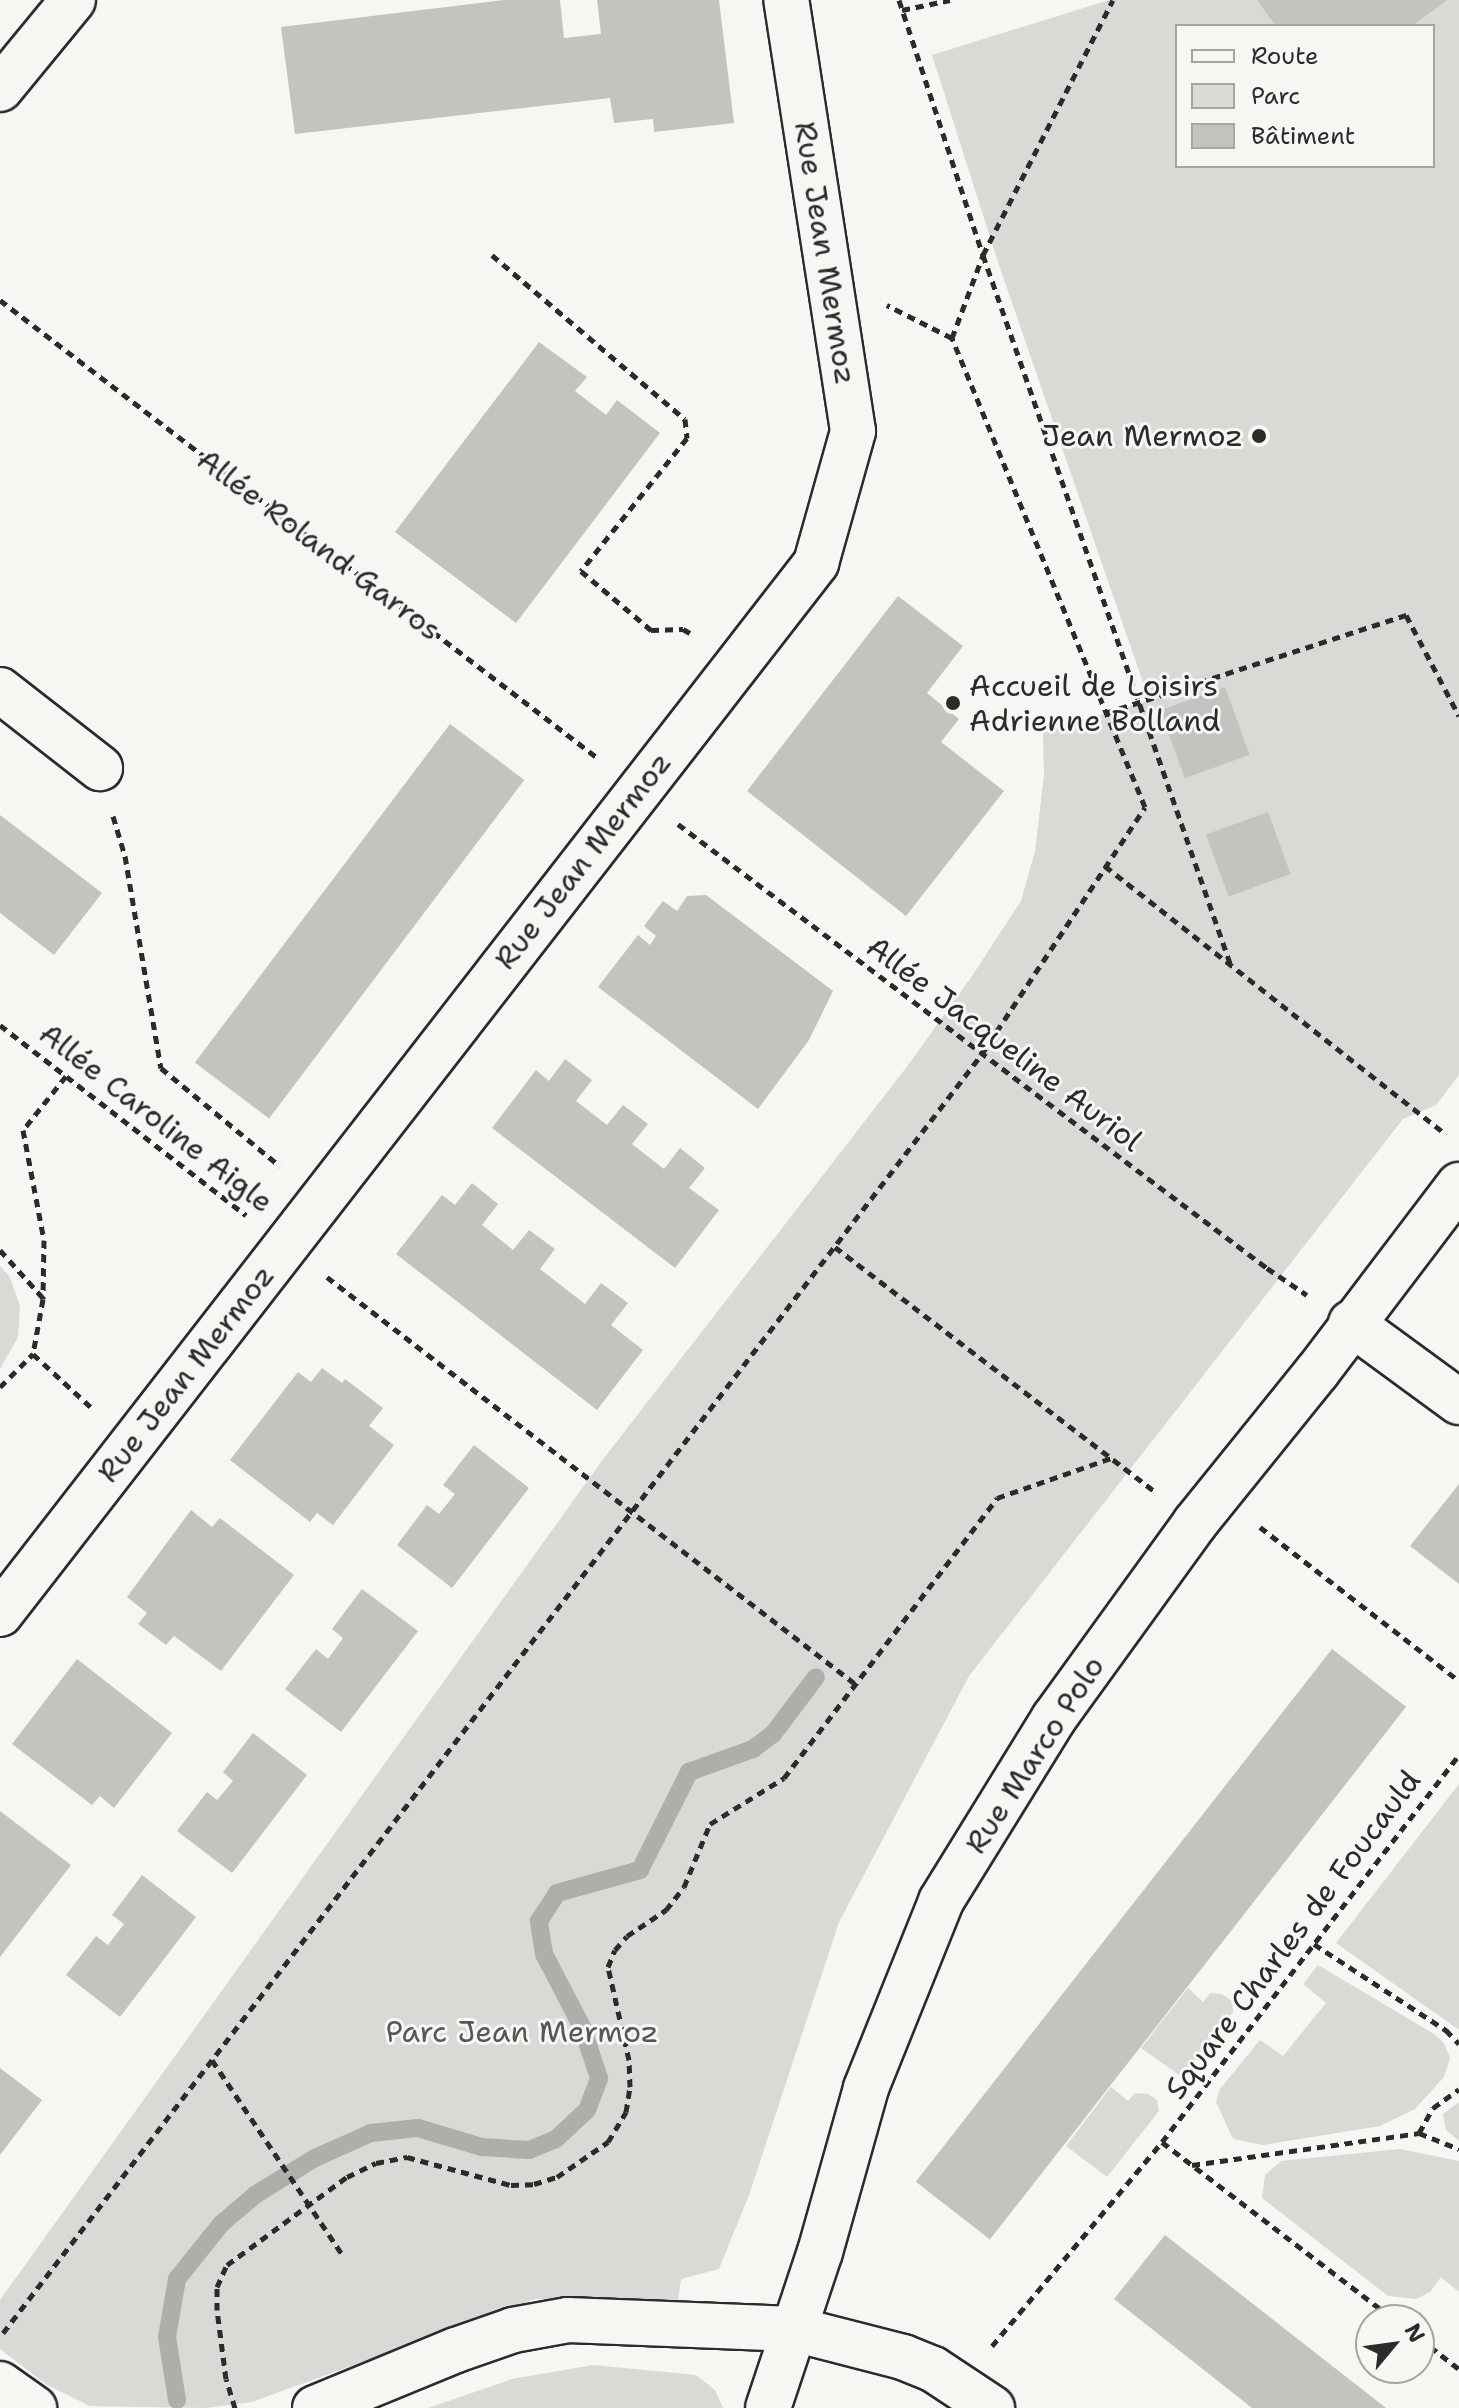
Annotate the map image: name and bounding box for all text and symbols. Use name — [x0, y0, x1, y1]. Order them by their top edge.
legend — [1175, 24, 1435, 168]
text: Route — [1251, 40, 1319, 72]
text: Parc — [1251, 80, 1300, 112]
street label: Rue Jean Mermoz — [786, 119, 864, 387]
text: Bâtiment — [1251, 120, 1355, 152]
place label: Jean Mermoz — [1042, 418, 1243, 454]
marker: Jean Mermoz — [1250, 427, 1268, 445]
street label: Allée Roland Garros — [190, 442, 448, 648]
place label: Accueil de Loisirs Adrienne Bolland — [969, 668, 1221, 738]
marker: Accueil de Loisirs Adrienne Bolland — [944, 694, 962, 712]
street label: Rue Jean Mermoz — [487, 745, 679, 977]
street label: Allée Jacqueline Auriol — [859, 929, 1149, 1159]
street label: Allée Caroline Aigle — [32, 1016, 280, 1220]
street label: Rue Jean Mermoz — [90, 1258, 282, 1490]
street label: Rue Marco Polo — [958, 1650, 1112, 1860]
street label: Square Charles de Foucauld — [1158, 1764, 1428, 2106]
park label: Parc Jean Mermoz — [386, 2014, 658, 2050]
north arrow — [1355, 2304, 1435, 2384]
text: N — [1398, 2318, 1432, 2348]

